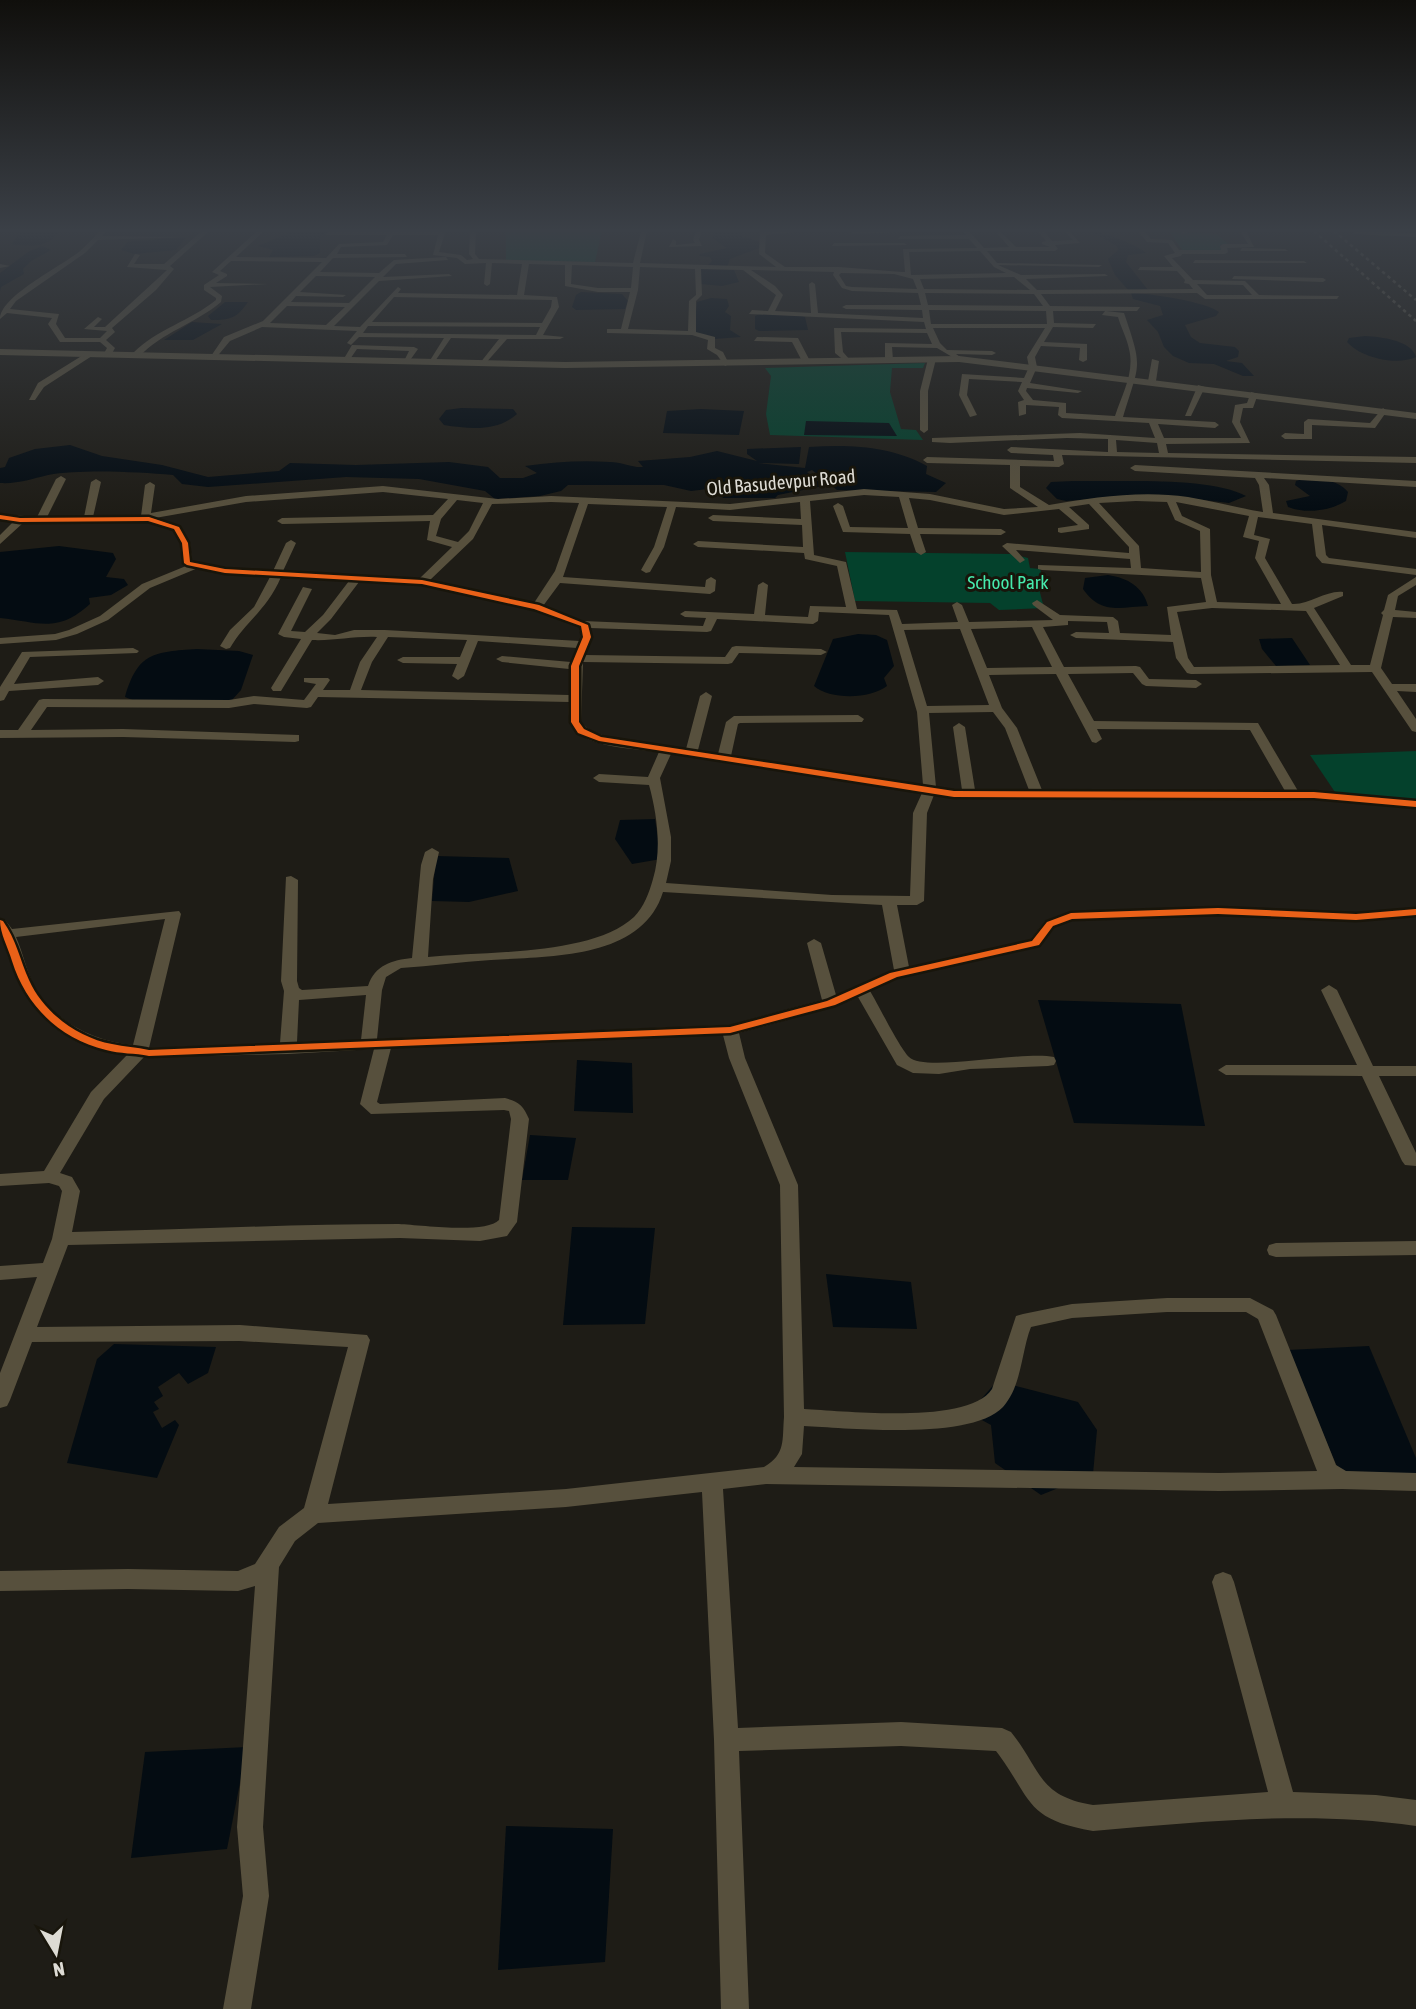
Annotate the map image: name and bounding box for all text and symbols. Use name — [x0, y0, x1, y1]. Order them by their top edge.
street label: Old Basudevpur Road — [706, 465, 856, 499]
park label: School Park — [967, 571, 1049, 593]
north arrow — [21, 1918, 91, 1988]
text: N — [52, 1958, 66, 1982]

